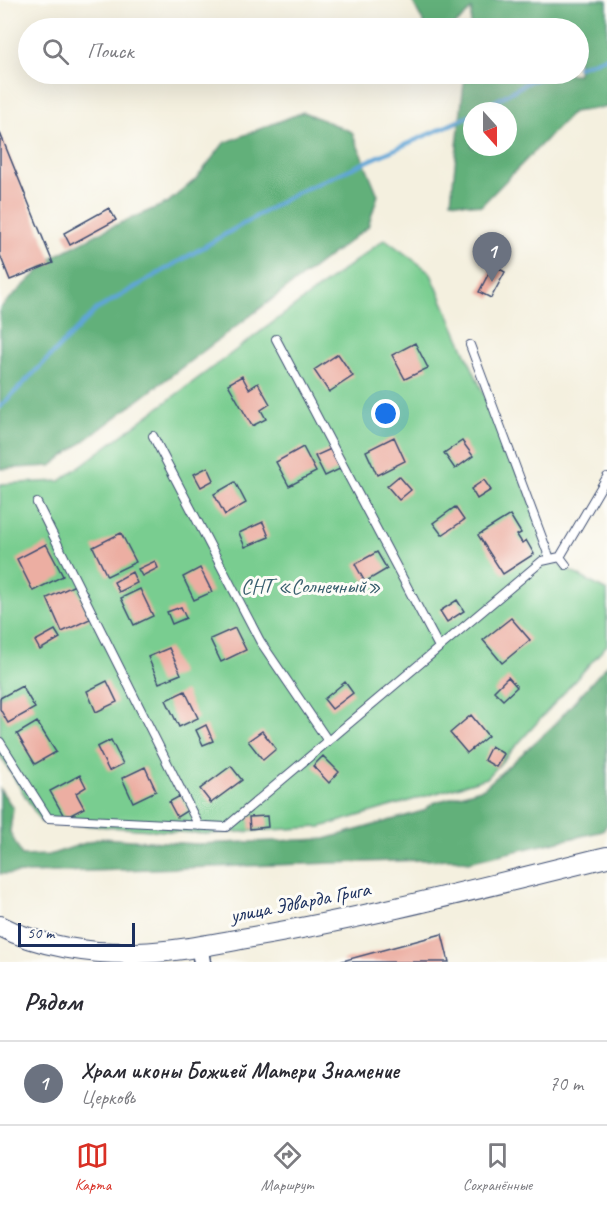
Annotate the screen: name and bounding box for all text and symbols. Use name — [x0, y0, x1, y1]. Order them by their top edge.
search box — [18, 18, 589, 84]
icon: search — [39, 35, 72, 68]
text: Поиск — [87, 37, 133, 65]
north arrow — [463, 102, 517, 156]
pin: 1 — [472, 232, 512, 282]
your location — [371, 399, 400, 428]
park label: СНТ «Солнечный» — [241, 573, 381, 599]
street label: улица Эдварда Грига — [226, 875, 374, 929]
scale bar — [18, 920, 135, 948]
text: 50 m — [27, 923, 54, 943]
text: Рядом — [24, 985, 82, 1018]
text: Храм иконы Божией Матери Знамение — [81, 1057, 398, 1085]
text: 1 — [39, 1071, 48, 1096]
text: 70 m — [549, 1071, 583, 1096]
text: Церковь — [81, 1085, 135, 1110]
tab: Карта — [75, 1139, 111, 1195]
tab: Маршрут — [261, 1139, 313, 1195]
tab: Сохранённые — [463, 1139, 532, 1195]

